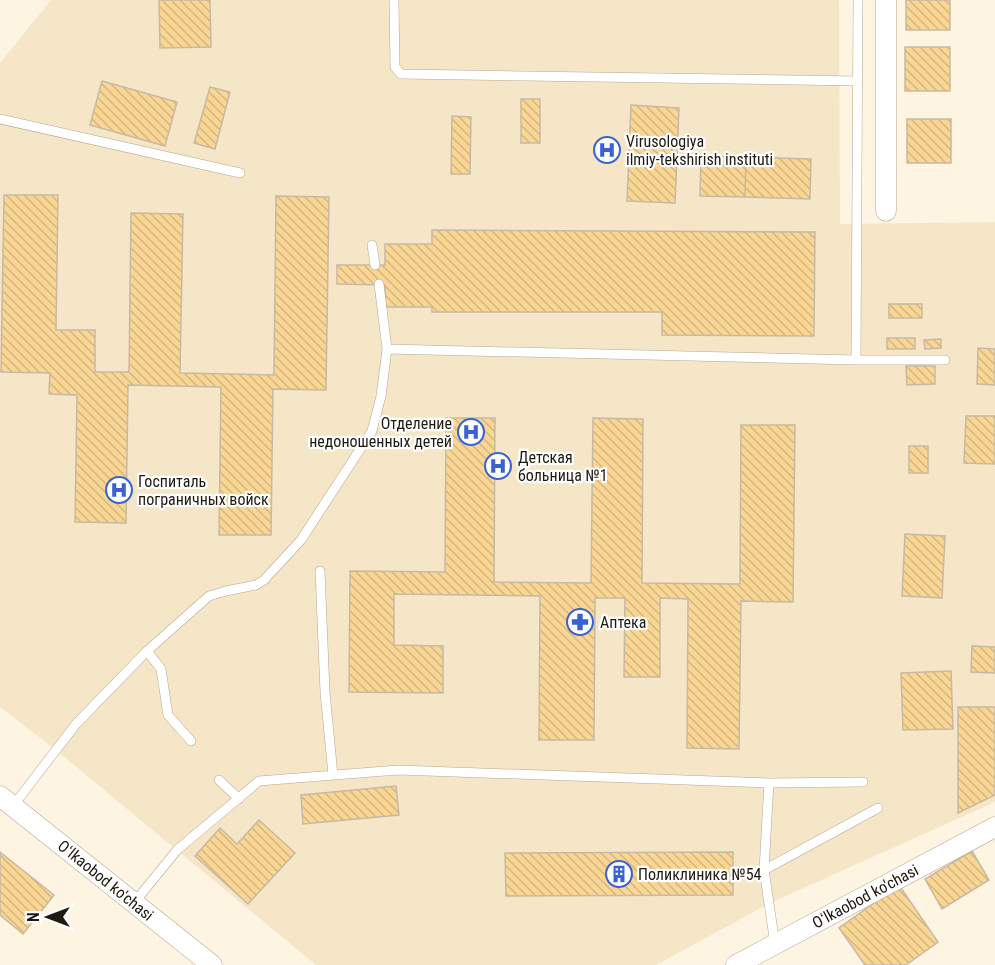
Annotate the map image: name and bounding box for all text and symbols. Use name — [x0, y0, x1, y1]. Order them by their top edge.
place label: Virusologiya ilmiy-tekshirish instituti — [626, 132, 773, 169]
hospital icon: Virusologiya ilmiy-tekshirish instituti — [592, 135, 622, 165]
place label: Отделение недоношенных детей — [309, 414, 452, 451]
hospital icon: Отделение недоношенных детей — [456, 417, 486, 447]
place label: Детская больница №1 — [518, 448, 608, 485]
hospital icon: Детская больница №1 — [483, 451, 513, 481]
place label: Госпиталь пограничных войск — [138, 472, 269, 509]
hospital icon: Госпиталь пограничных войск — [104, 475, 134, 505]
pharmacy icon: Аптека — [565, 607, 595, 637]
place label: Аптека — [600, 613, 646, 632]
street label: Oʻlkaobod ko'chasi — [54, 836, 157, 925]
building icon: Поликлиника №54 — [604, 859, 634, 889]
street label: Oʻlkaobod ko'chasi — [809, 860, 922, 932]
place label: Поликлиника №54 — [638, 865, 762, 884]
north arrow — [18, 887, 78, 947]
text: N — [24, 912, 43, 922]

